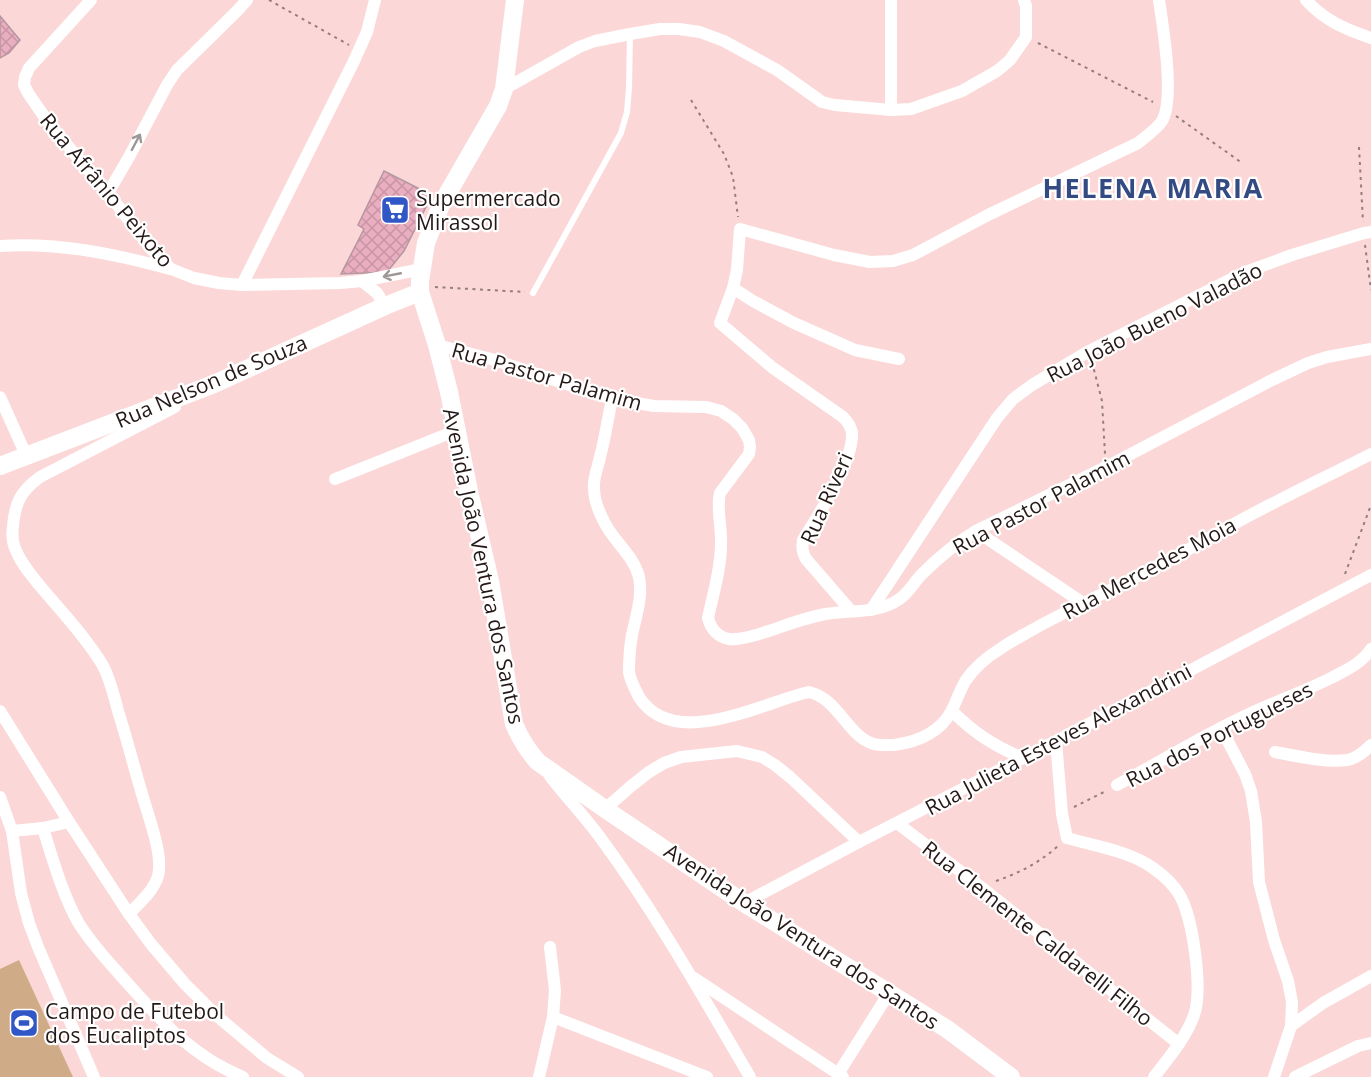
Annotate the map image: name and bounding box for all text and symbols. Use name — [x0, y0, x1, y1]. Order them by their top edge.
street label: Rua Afrânio Peixoto — [34, 107, 180, 273]
one-way arrow — [131, 133, 143, 151]
district label: HELENA MARIA — [1042, 169, 1264, 206]
place label: Supermercado Mirassol — [416, 184, 561, 236]
supermarket icon: Supermercado Mirassol — [379, 194, 411, 226]
street label: Rua João Bueno Valadão — [1041, 255, 1267, 389]
one-way arrow — [383, 270, 402, 281]
street label: Rua Nelson de Souza — [111, 328, 311, 434]
street label: Rua Pastor Palamim — [449, 335, 645, 417]
street label: Avenida João Ventura dos Santos — [437, 406, 531, 726]
street label: Rua Pastor Palamim — [948, 443, 1134, 561]
street label: Rua Riveri — [793, 448, 859, 548]
street label: Rua Mercedes Moia — [1057, 510, 1241, 626]
street label: Rua Julieta Esteves Alexandrini — [920, 657, 1196, 821]
street label: Rua dos Portugueses — [1121, 675, 1317, 793]
street label: Rua Clemente Caldarelli Filho — [917, 834, 1159, 1032]
street label: Avenida João Ventura dos Santos — [659, 837, 945, 1035]
place label: Campo de Futebol dos Eucaliptos — [45, 997, 224, 1049]
sports icon: Campo de Futebol dos Eucaliptos — [8, 1007, 40, 1039]

